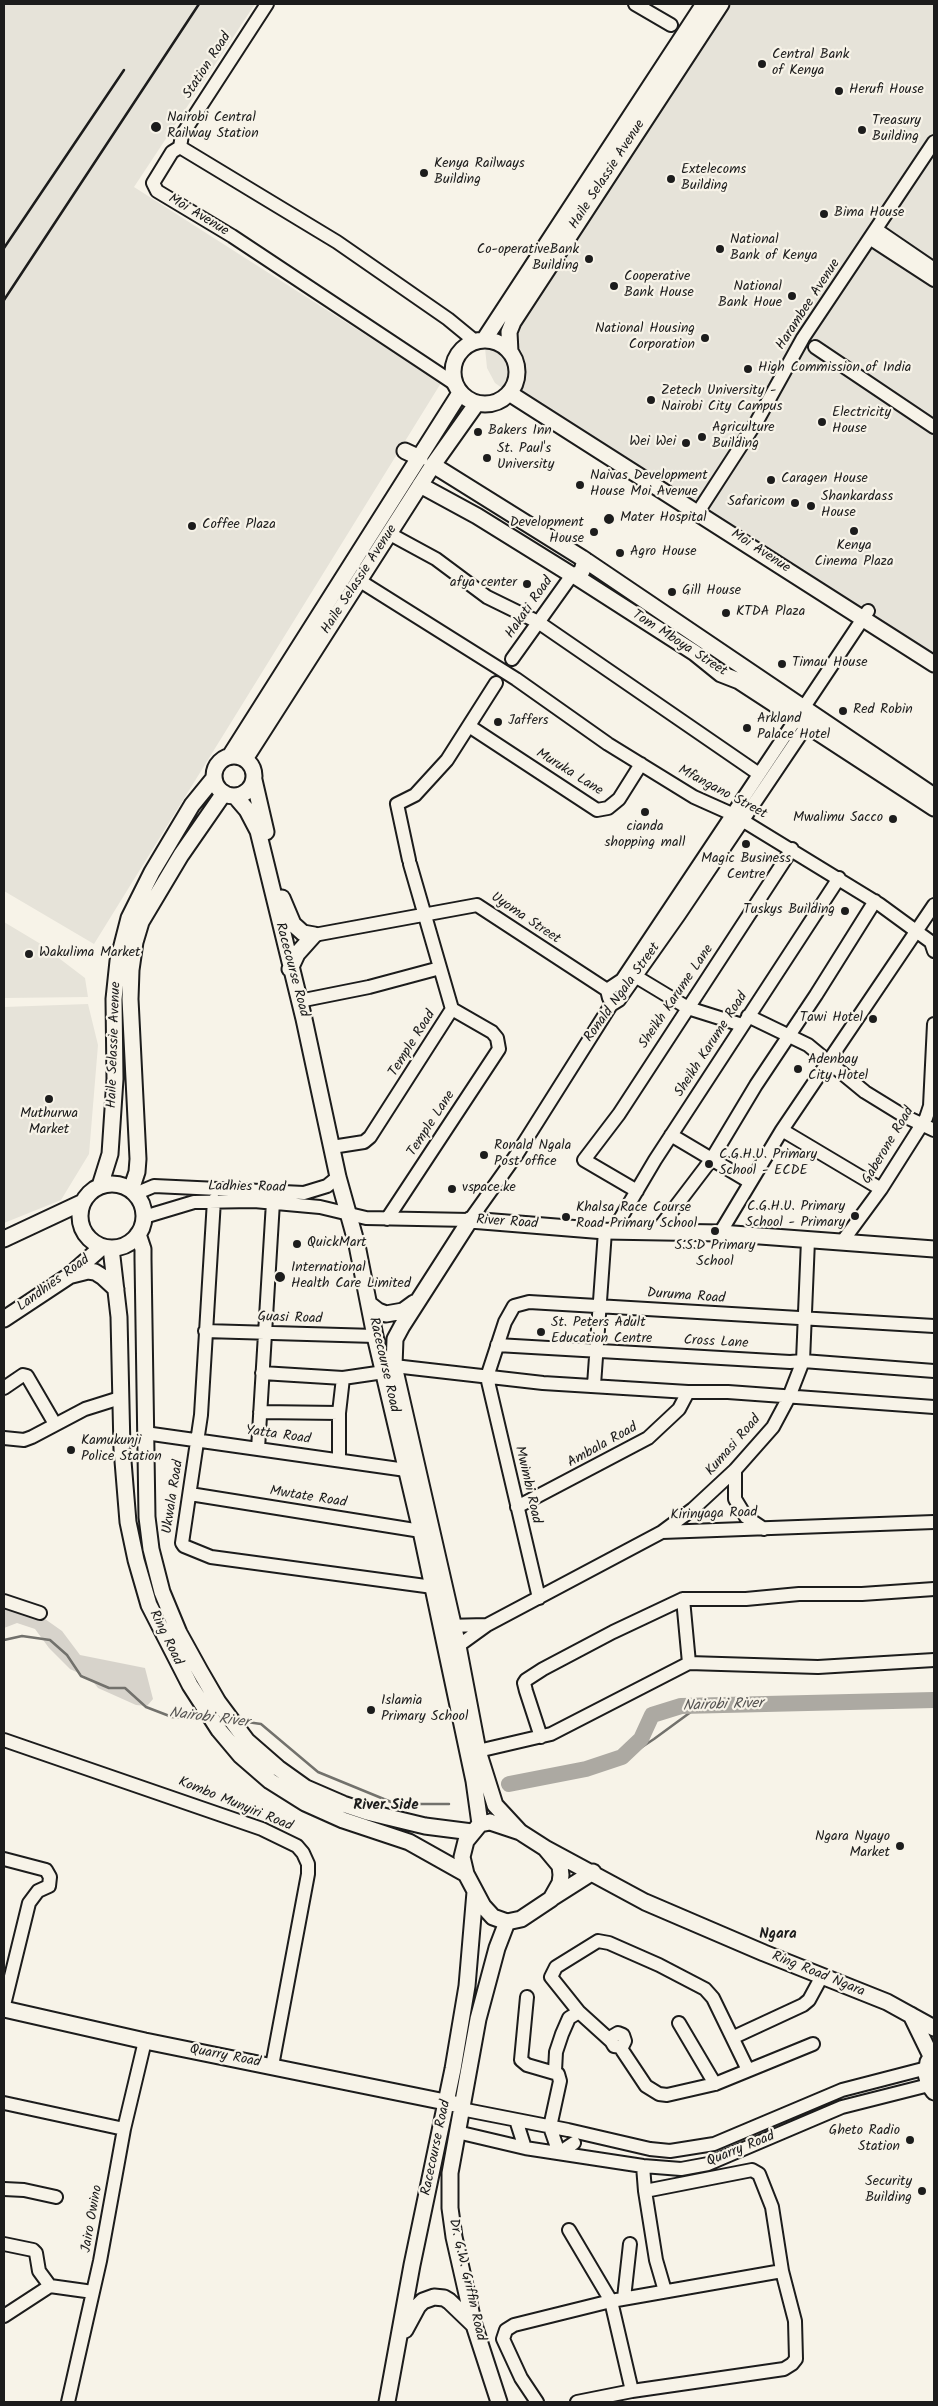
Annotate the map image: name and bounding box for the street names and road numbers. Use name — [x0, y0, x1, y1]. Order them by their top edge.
street label: Station Road — [180, 30, 236, 102]
street label: Haile Selassie Avenue — [566, 117, 650, 233]
street label: Moi Avenue — [165, 191, 231, 241]
street label: Harambee Avenue — [773, 256, 845, 354]
street label: Haile Selassie Avenue — [318, 522, 402, 638]
street label: Moi Avenue — [727, 527, 793, 577]
street label: Hakati Road — [503, 574, 557, 642]
street label: Tom Mboya Street — [628, 607, 730, 681]
street label: Muruka Lane — [532, 746, 606, 800]
street label: Mfangano Street — [675, 762, 769, 824]
street label: Uyoma Street — [487, 890, 563, 948]
street label: Racecourse Road — [270, 921, 312, 1019]
street label: Ronald Ngala Street — [581, 940, 665, 1046]
street label: Sheikh Karume Lane — [636, 942, 718, 1052]
street label: Haile Selassie Avenue — [104, 981, 126, 1109]
street label: Sheikh Karume Road — [672, 989, 752, 1101]
street label: Temple Road — [386, 1008, 440, 1080]
street label: Temple Lane — [405, 1088, 459, 1160]
street label: Gaberone Road — [859, 1104, 919, 1188]
street label: Ladhies Road — [208, 1179, 286, 1197]
street label: River Road — [475, 1212, 539, 1234]
street label: Landhies Road — [15, 1252, 93, 1316]
street label: Duruma Road — [646, 1286, 726, 1308]
street label: Guasi Road — [257, 1309, 323, 1329]
street label: Racecourse Road — [364, 1316, 402, 1414]
street label: Cross Lane — [683, 1333, 749, 1353]
street label: Kumasi Road — [703, 1412, 765, 1480]
street label: Ambala Road — [565, 1420, 641, 1472]
street label: Yatta Road — [244, 1423, 312, 1449]
street label: Mwimbi Road — [510, 1444, 544, 1526]
street label: Ukwala Road — [160, 1459, 188, 1535]
street label: Mwtate Road — [268, 1484, 348, 1512]
street label: Kirinyaga Road — [670, 1505, 758, 1525]
street label: Ring Road — [144, 1608, 186, 1668]
street label: Kombo Munyiri Road — [175, 1774, 295, 1836]
street label: Ring Road Ngara — [769, 1949, 867, 2001]
street label: Quarry Road — [188, 2042, 262, 2072]
street label: Racecourse Road — [419, 2099, 455, 2197]
street label: Quarry Road — [705, 2129, 777, 2171]
street label: Jairo Owino — [79, 2184, 107, 2254]
street label: Dr. G.W. Griffin Road — [444, 2217, 488, 2343]

